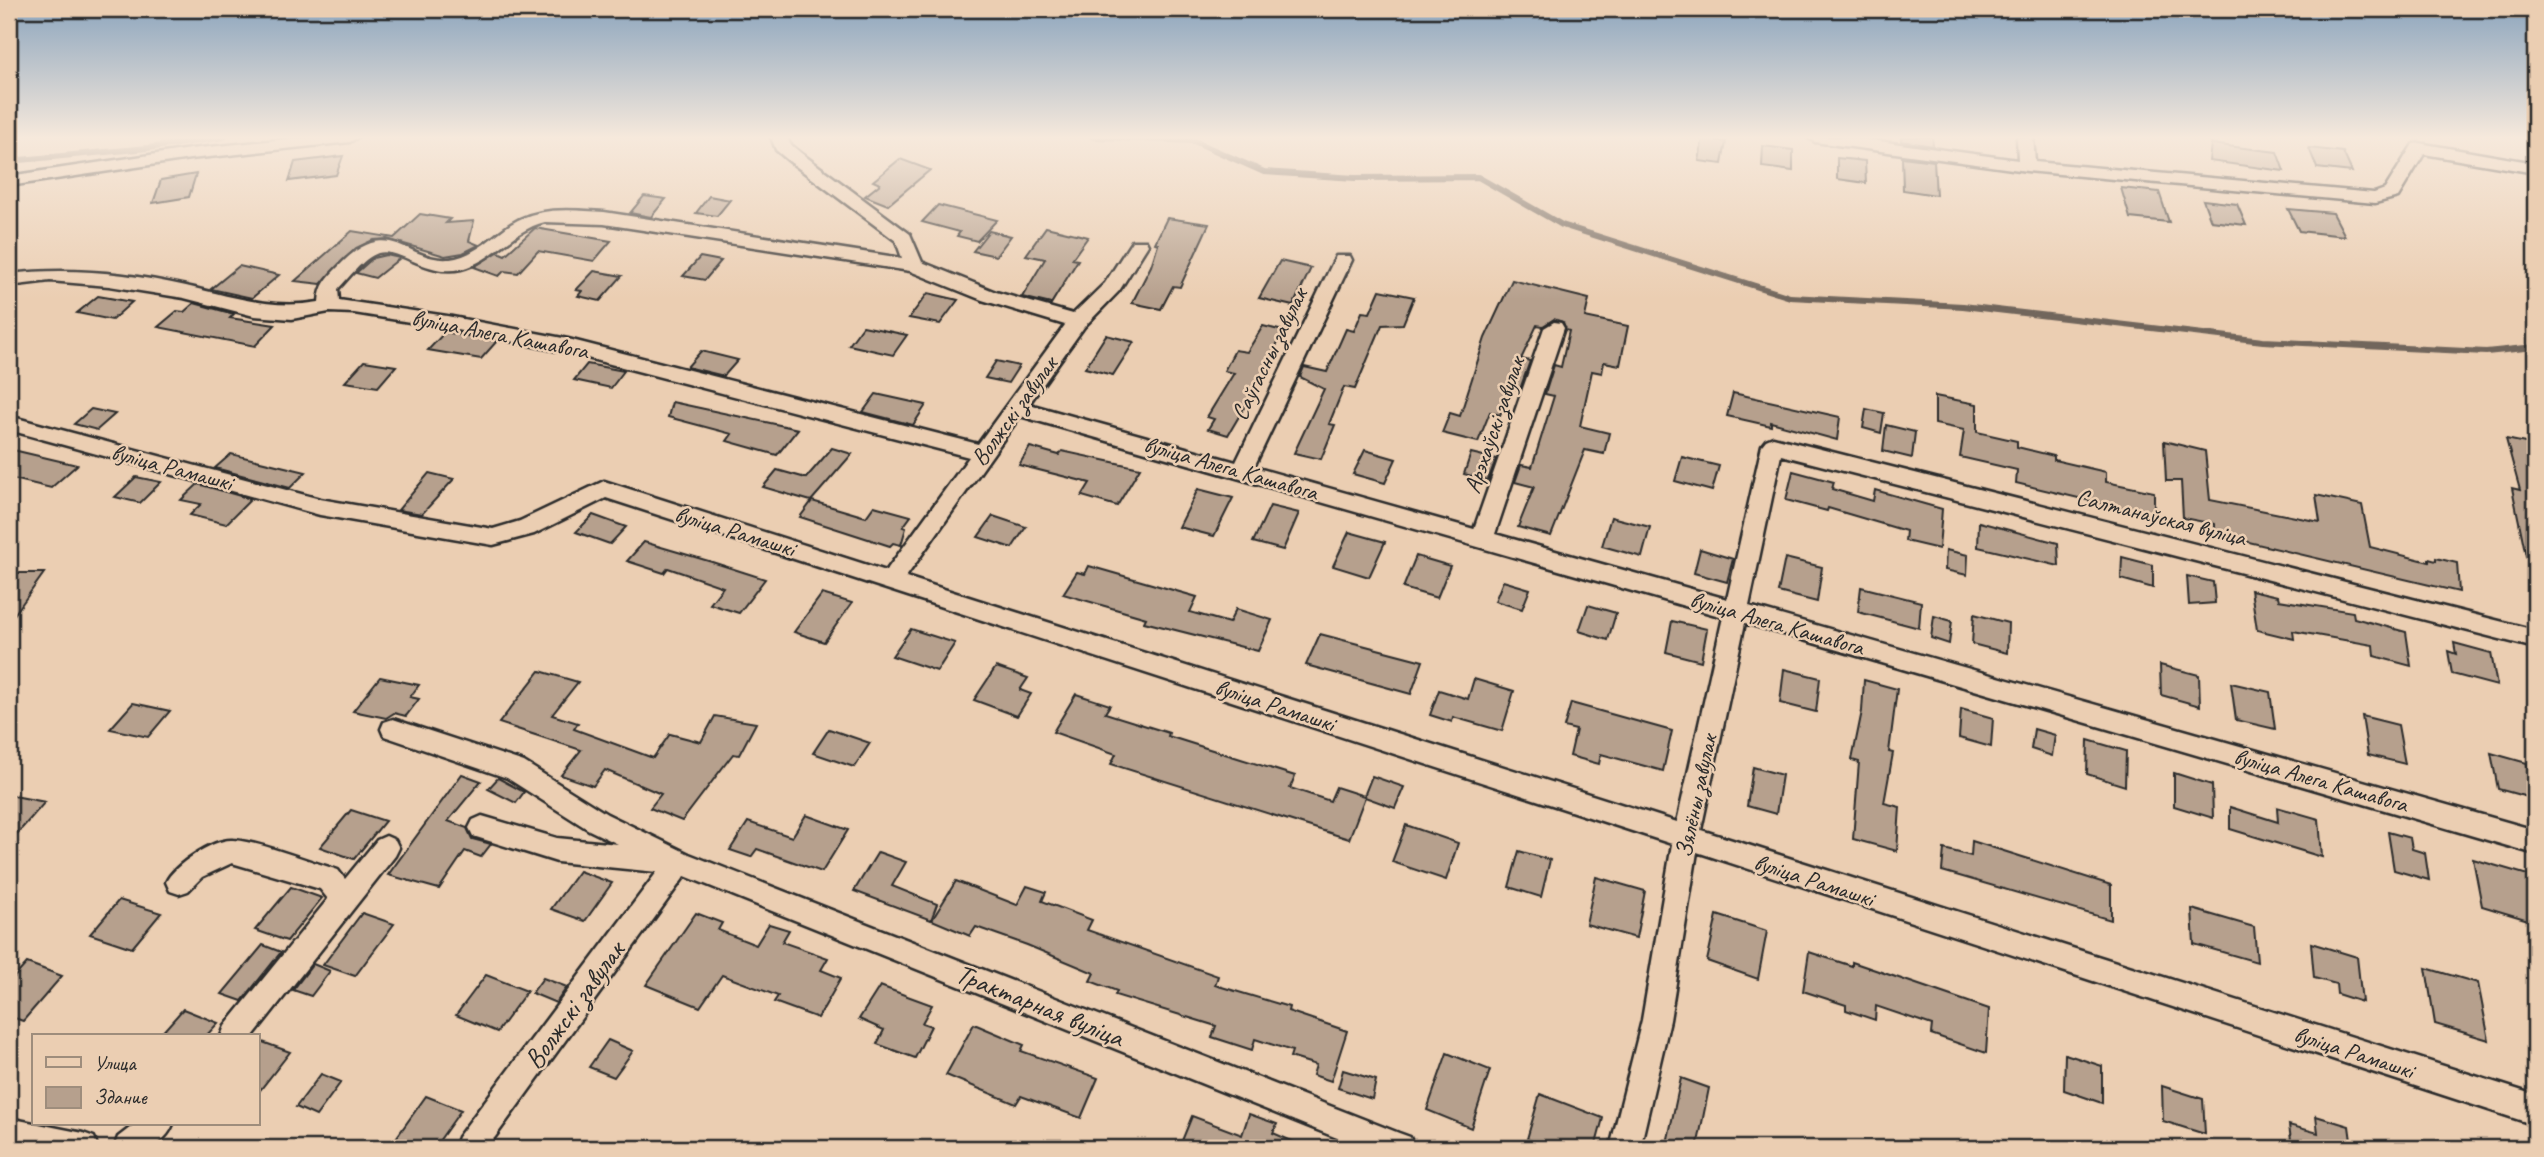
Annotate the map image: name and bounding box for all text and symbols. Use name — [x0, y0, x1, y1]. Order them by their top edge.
street label: Саўгасны завулак — [1224, 281, 1316, 425]
street label: вуліца Алега Кашавога — [409, 302, 592, 366]
street label: Волжскі завулак — [964, 349, 1066, 472]
street label: Арэхаўскі завулак — [1457, 351, 1533, 497]
street label: вуліца Алега Кашавога — [1141, 429, 1323, 508]
street label: вуліца Рамашкі — [108, 436, 238, 498]
street label: Салтанаўская вуліца — [2073, 481, 2250, 553]
street label: вуліца Рамашкі — [671, 498, 801, 564]
street label: вуліца Алега Кашавога — [1687, 584, 1869, 663]
street label: вуліца Рамашкі — [1211, 672, 1341, 739]
street label: Зялёны завулак — [1668, 730, 1725, 860]
street label: вуліца Алега Кашавога — [2231, 741, 2413, 820]
street label: вуліца Рамашкі — [1750, 847, 1880, 914]
street label: Волжскі завулак — [516, 932, 634, 1076]
street label: Трактарная вуліца — [951, 955, 1131, 1055]
street label: вуліца Рамашкі — [2290, 1019, 2420, 1086]
legend — [32, 1034, 259, 1126]
text: Улица — [94, 1050, 137, 1076]
text: Здание — [94, 1084, 148, 1110]

